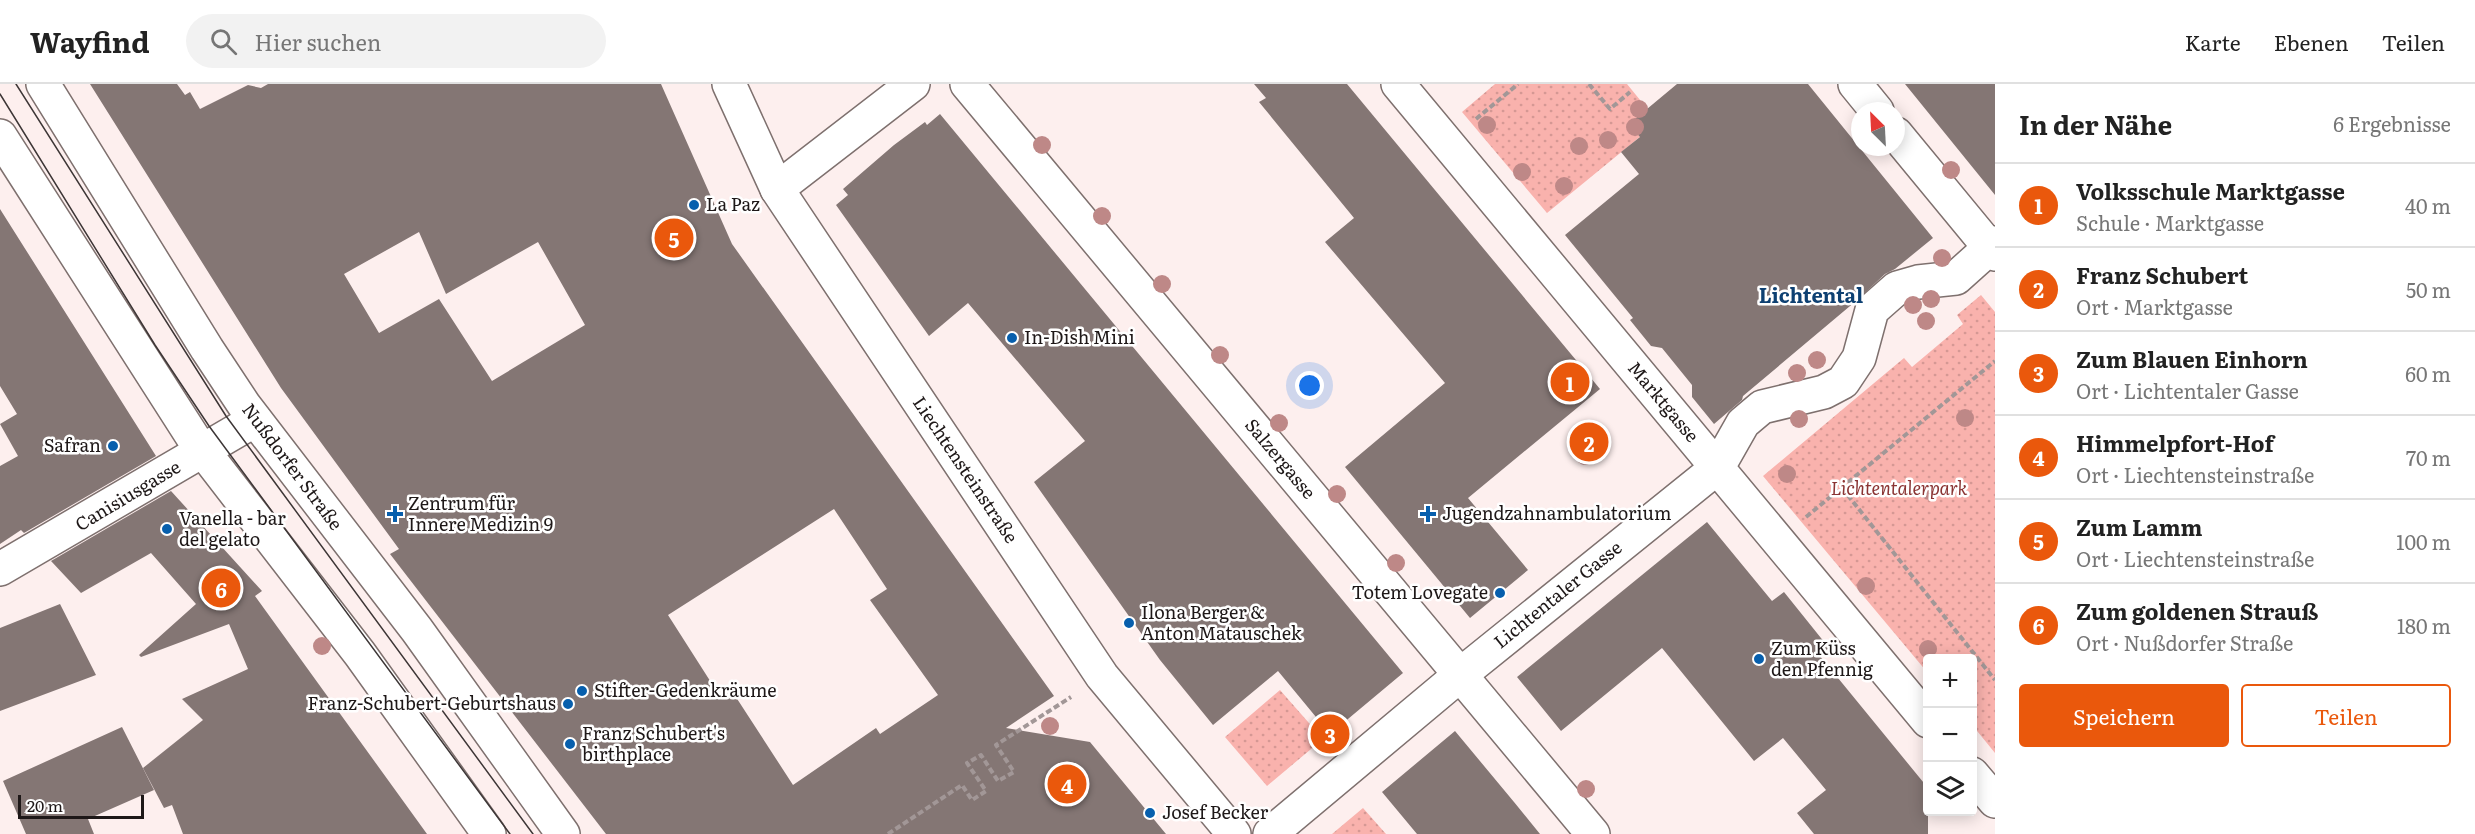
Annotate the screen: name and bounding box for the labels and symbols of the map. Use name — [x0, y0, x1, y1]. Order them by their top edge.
north arrow — [1851, 102, 1905, 156]
place label: La Paz — [706, 190, 760, 217]
marker: La Paz — [687, 198, 701, 212]
pin: 5 — [654, 216, 694, 260]
district label: Lichtental — [1759, 279, 1863, 309]
place label: In-Dish Mini — [1024, 323, 1135, 350]
marker: In-Dish Mini — [1005, 331, 1019, 345]
street label: Marktgasse — [1622, 355, 1706, 447]
pin: 1 — [1550, 360, 1590, 404]
your location — [1295, 371, 1324, 400]
street label: Liechtensteinstraße — [907, 390, 1026, 548]
street label: Nußdorfer Straße — [236, 397, 350, 535]
street label: Salzergasse — [1239, 412, 1323, 504]
pin: 2 — [1570, 420, 1608, 464]
place label: Safran — [44, 431, 101, 458]
marker: Safran — [106, 439, 120, 453]
street label: Canisiusgasse — [69, 453, 185, 537]
park label: Lichtentalerpark — [1831, 474, 1967, 501]
place label: Zentrum für Innere Medizin 9 — [408, 489, 553, 537]
place label: Jugendzahnambulatorium — [1442, 499, 1671, 526]
place label: Vanella - bar del gelato — [179, 504, 286, 552]
marker: Zentrum für Innere Medizin 9 — [386, 505, 404, 523]
marker: Jugendzahnambulatorium — [1419, 505, 1437, 523]
marker: Vanella - bar del gelato — [160, 522, 174, 536]
street label: Lichtentaler Gasse — [1487, 534, 1627, 654]
pin: 6 — [202, 566, 240, 610]
place label: Totem Lovegate — [1351, 578, 1488, 605]
marker: Totem Lovegate — [1493, 586, 1507, 600]
place label: Ilona Berger & Anton Matauschek — [1141, 598, 1303, 646]
marker: Ilona Berger & Anton Matauschek — [1122, 616, 1136, 630]
place label: Zum Küss den Pfennig — [1771, 634, 1874, 682]
marker: Zum Küss den Pfennig — [1752, 652, 1766, 666]
place label: Stifter-Gedenkräume — [594, 676, 777, 703]
marker: Stifter-Gedenkräume — [575, 684, 589, 698]
place label: Franz-Schubert-Geburtshaus — [308, 689, 556, 716]
marker: Franz-Schubert-Geburtshaus — [561, 697, 575, 711]
pin: 3 — [1310, 712, 1350, 756]
place label: Franz Schubert's birthplace — [582, 719, 725, 767]
marker: Franz Schubert's birthplace — [563, 737, 577, 751]
pin: 4 — [1048, 762, 1086, 806]
scale bar — [18, 792, 144, 820]
place label: Josef Becker — [1162, 798, 1269, 825]
marker: Josef Becker — [1143, 806, 1157, 820]

